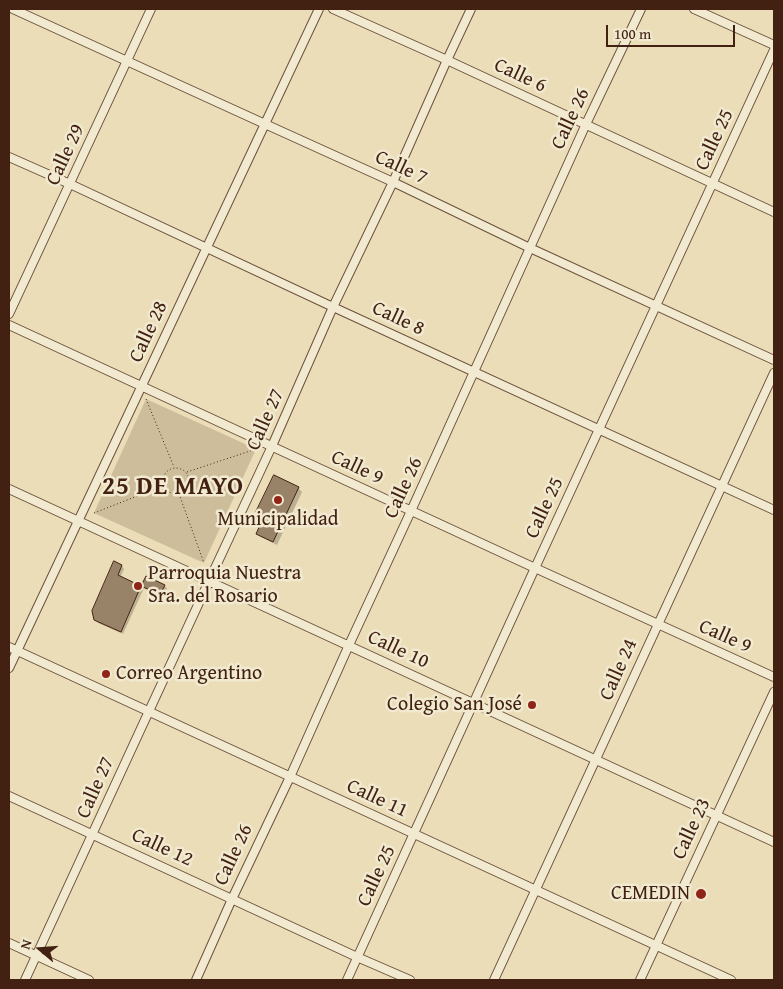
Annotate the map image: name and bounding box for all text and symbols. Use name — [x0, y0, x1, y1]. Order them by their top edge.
scale bar — [608, 15, 737, 47]
text: 100 m — [614, 23, 651, 44]
street label: Calle 6 — [490, 54, 550, 98]
street label: Calle 26 — [546, 85, 596, 153]
street label: Calle 25 — [690, 106, 740, 174]
street label: Calle 29 — [41, 121, 91, 189]
street label: Calle 7 — [371, 146, 431, 190]
street label: Calle 8 — [368, 297, 428, 341]
street label: Calle 28 — [124, 298, 174, 366]
street label: Calle 27 — [242, 386, 290, 454]
street label: Calle 9 — [327, 446, 387, 490]
street label: Calle 26 — [379, 454, 429, 522]
district label: 25 DE MAYO — [101, 473, 245, 503]
street label: Calle 25 — [520, 474, 570, 542]
marker: Municipalidad — [272, 494, 284, 506]
place label: Municipalidad — [218, 508, 338, 532]
place label: Parroquia Nuestra Sra. del Rosario — [148, 562, 301, 609]
marker: Parroquia Nuestra Sra. del Rosario — [132, 580, 144, 592]
street label: Calle 9 — [695, 615, 755, 659]
street label: Calle 10 — [364, 625, 432, 675]
street label: Calle 24 — [595, 636, 643, 704]
place label: Correo Argentino — [116, 662, 262, 686]
marker: Correo Argentino — [100, 668, 112, 680]
place label: Colegio San José — [387, 693, 522, 717]
marker: Colegio San José — [526, 699, 538, 711]
street label: Calle 27 — [72, 754, 120, 822]
street label: Calle 11 — [343, 774, 411, 824]
street label: Calle 23 — [667, 795, 717, 863]
street label: Calle 26 — [209, 821, 259, 889]
street label: Calle 12 — [128, 823, 196, 873]
street label: Calle 25 — [352, 842, 402, 910]
place label: CEMEDIN — [611, 882, 690, 906]
marker: CEMEDIN — [694, 887, 708, 901]
north arrow — [15, 924, 65, 974]
text: N — [15, 937, 37, 952]

